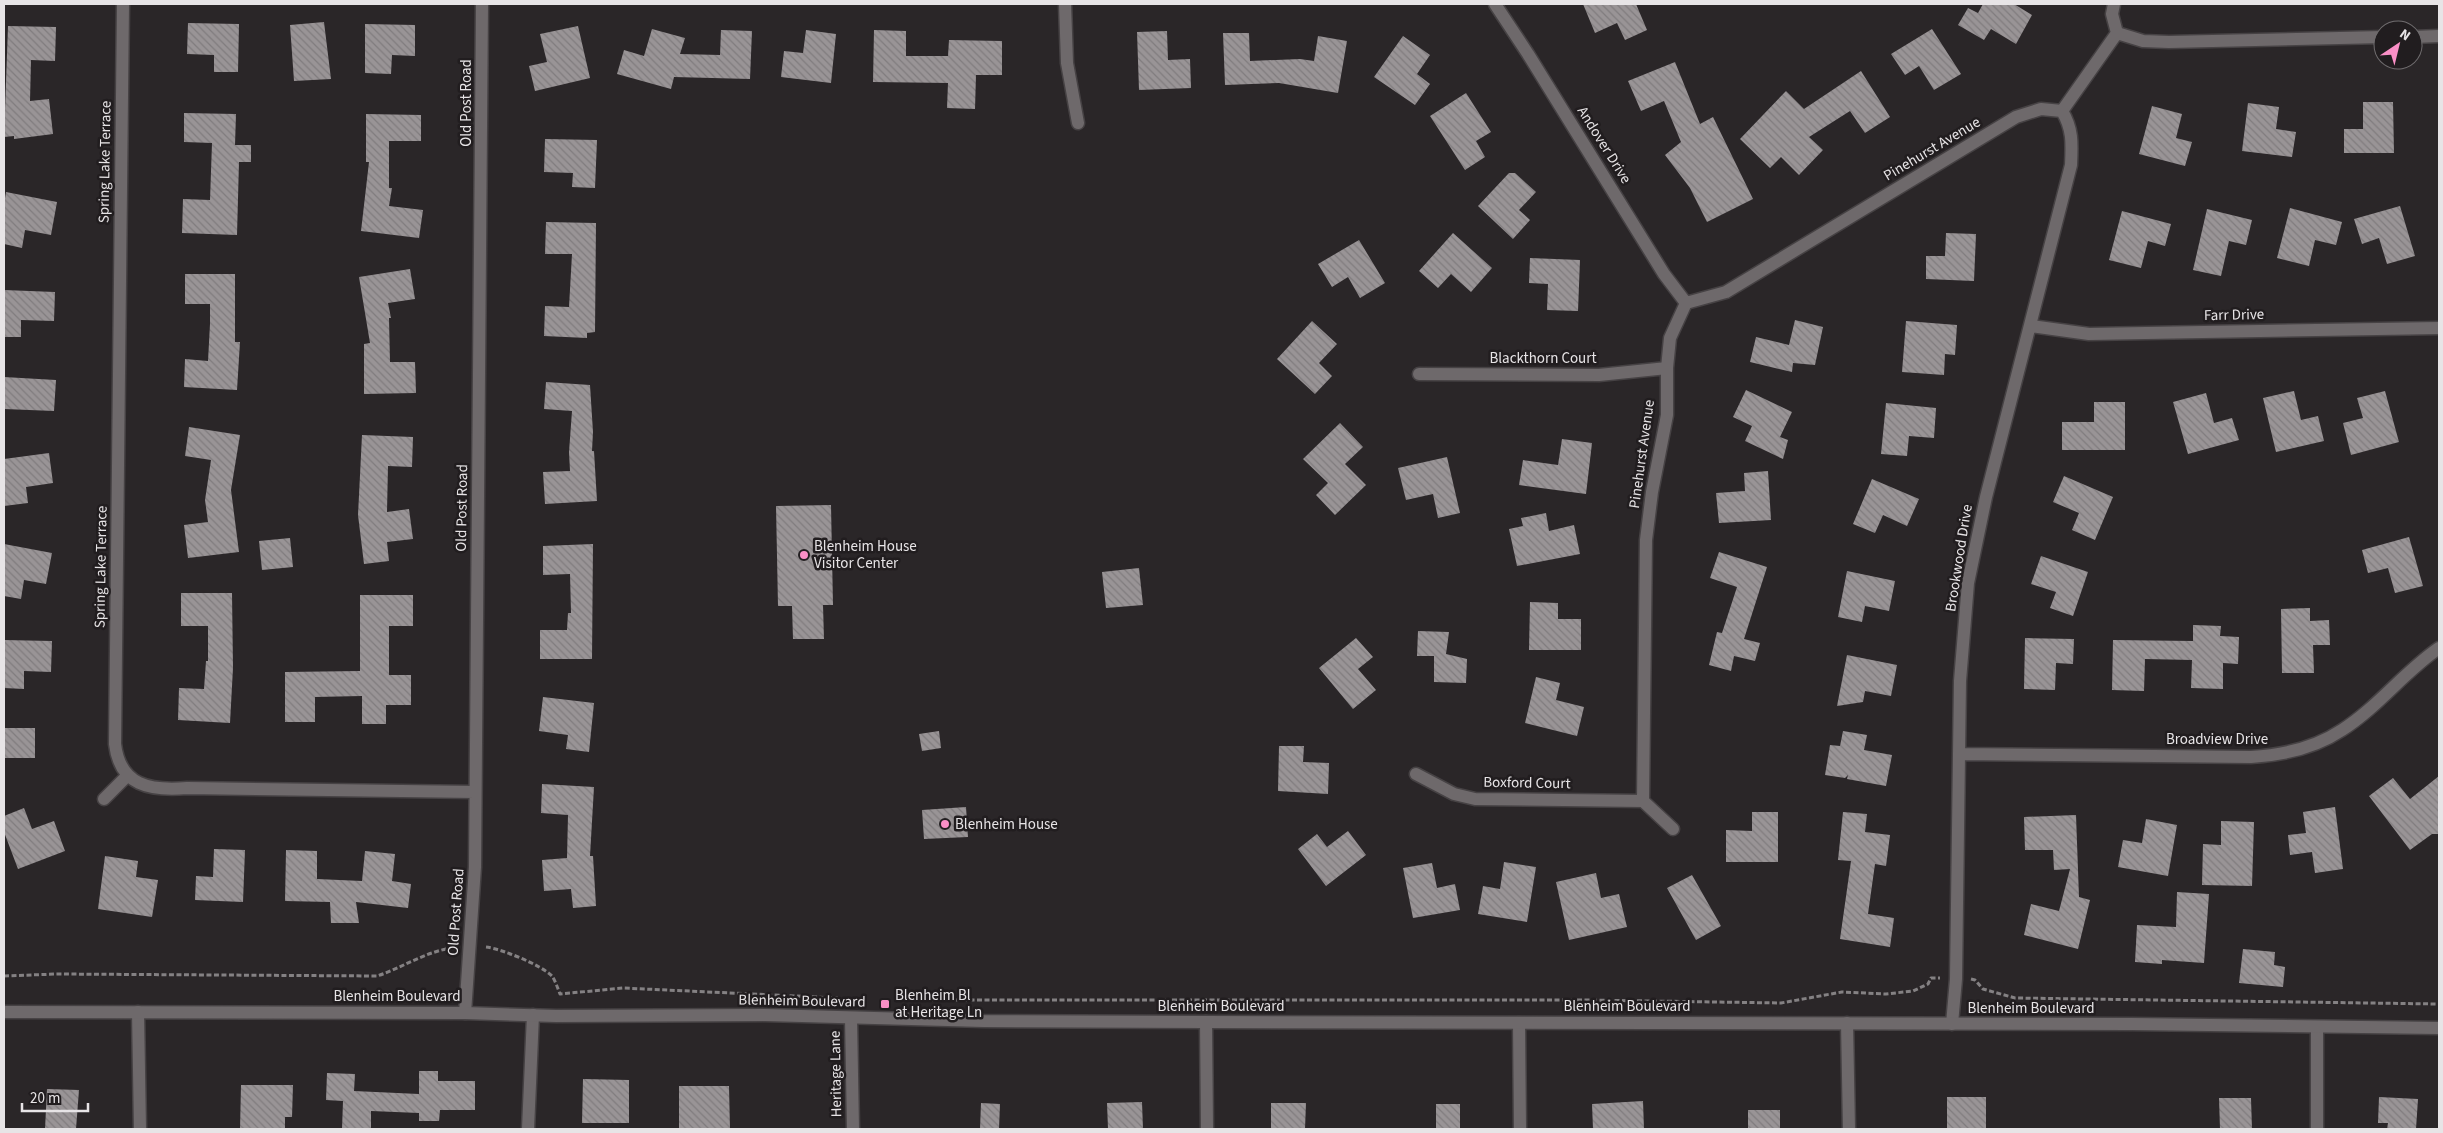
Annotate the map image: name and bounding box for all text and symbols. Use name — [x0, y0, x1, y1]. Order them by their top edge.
north arrow — [2373, 20, 2423, 70]
text: N — [2395, 24, 2414, 46]
street label: Old Post Road — [456, 59, 477, 147]
street label: Spring Lake Terrace — [93, 101, 117, 223]
street label: Andover Drive — [1572, 102, 1636, 188]
street label: Pinehurst Avenue — [1880, 112, 1984, 186]
street label: Farr Drive — [2204, 304, 2264, 326]
street label: Blackthorn Court — [1489, 348, 1597, 369]
street label: Pinehurst Avenue — [1624, 398, 1660, 510]
street label: Old Post Road — [451, 464, 473, 552]
street label: Brookwood Drive — [1940, 503, 1978, 613]
street label: Spring Lake Terrace — [89, 506, 113, 628]
place label: Blenheim House Visitor Center — [814, 536, 917, 574]
marker: Blenheim House Visitor Center — [798, 549, 810, 561]
street label: Broadview Drive — [2166, 729, 2268, 750]
street label: Boxford Court — [1483, 772, 1571, 794]
place label: Blenheim House — [955, 814, 1058, 835]
marker: Blenheim House — [939, 818, 951, 830]
street label: Old Post Road — [442, 868, 470, 956]
place label: Blenheim Bl at Heritage Ln — [895, 985, 982, 1023]
street label: Blenheim Boulevard — [333, 986, 461, 1007]
street label: Blenheim Boulevard — [738, 989, 866, 1013]
street label: Blenheim Boulevard — [1157, 996, 1285, 1017]
street label: Blenheim Boulevard — [1563, 996, 1691, 1017]
marker: Blenheim Bl at Heritage Ln — [879, 998, 891, 1010]
street label: Blenheim Boulevard — [1967, 998, 2095, 1019]
street label: Heritage Lane — [825, 1030, 847, 1118]
scale bar — [22, 1080, 89, 1112]
text: 20 m — [30, 1088, 60, 1109]

